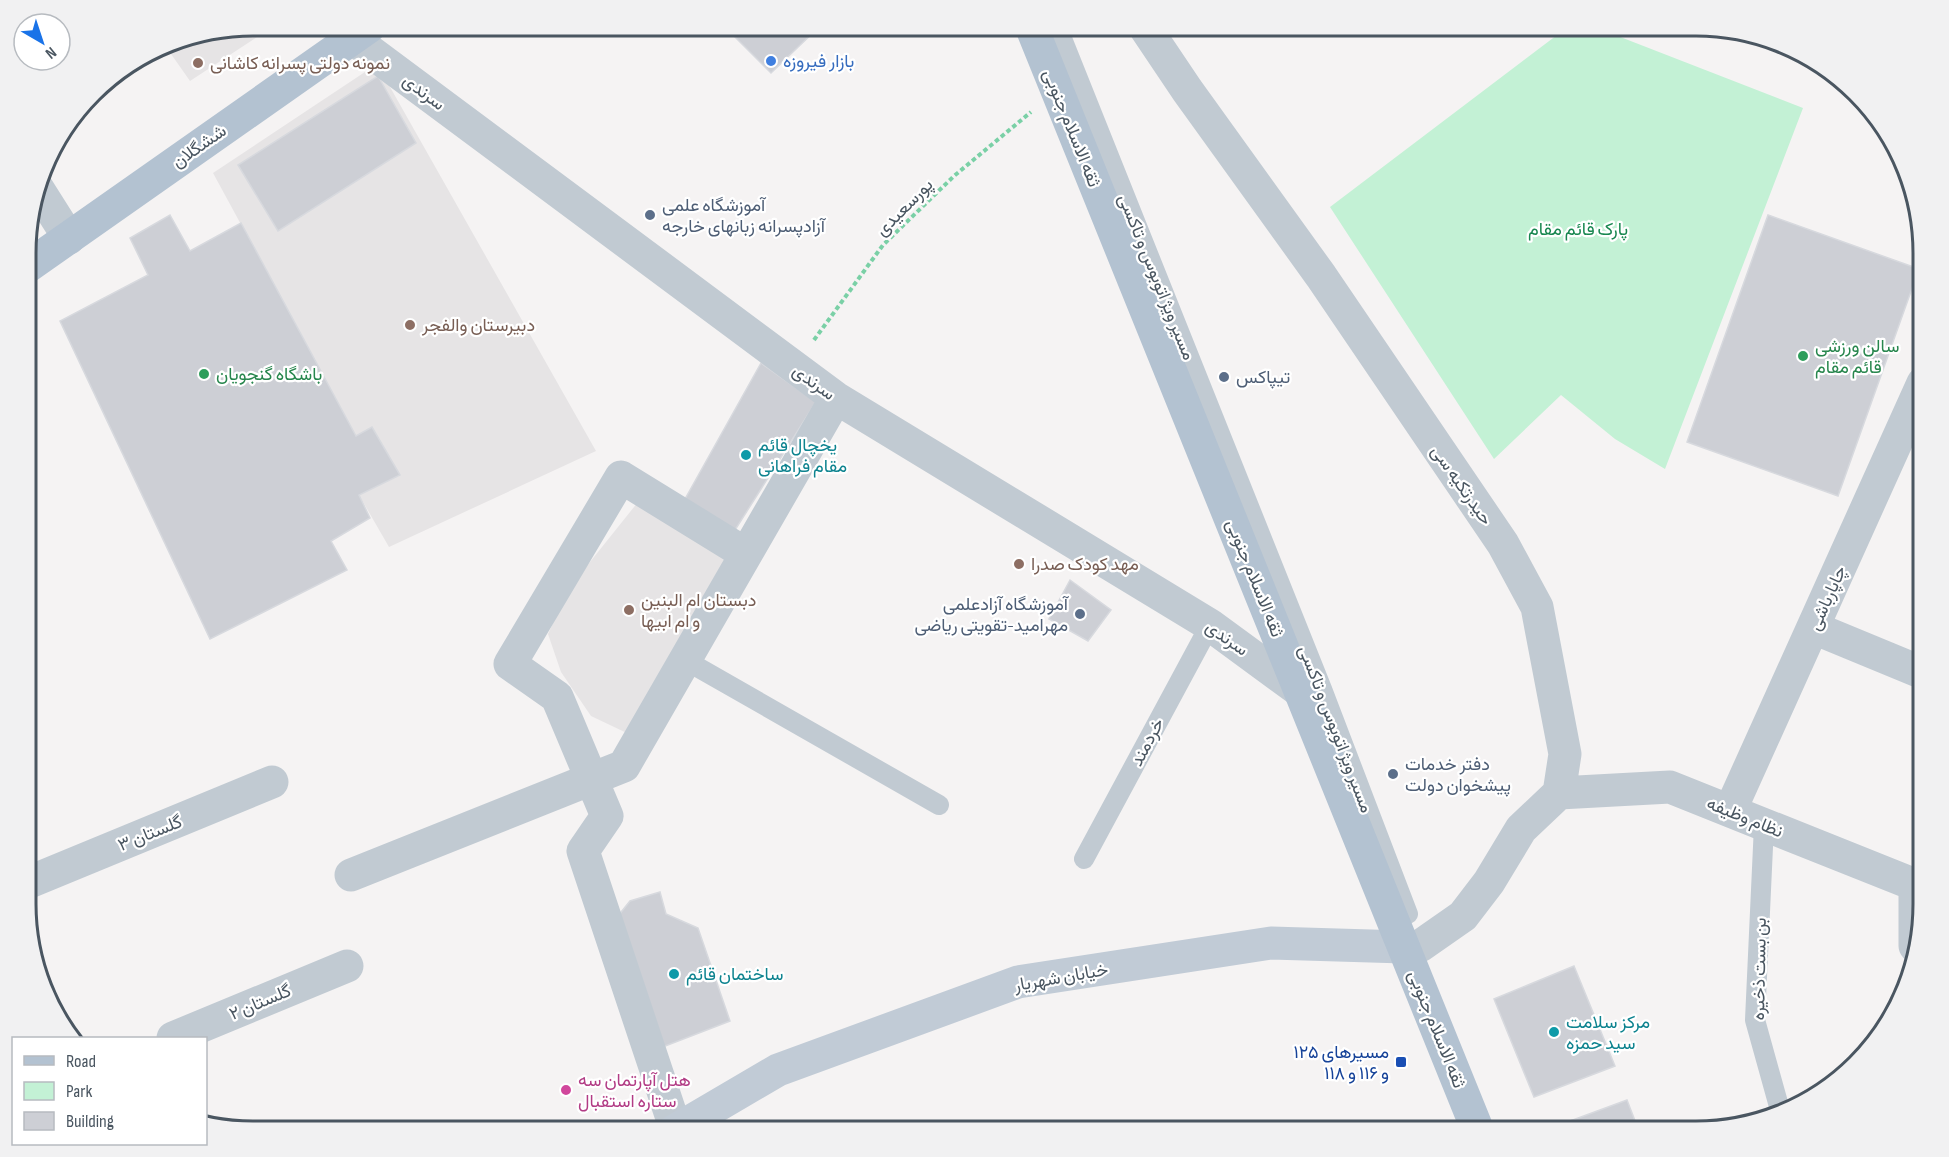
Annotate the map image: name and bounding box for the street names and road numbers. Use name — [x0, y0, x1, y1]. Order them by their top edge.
street label: ثقه الاسلام جنوبی — [1037, 66, 1105, 190]
street label: سرندی — [398, 70, 449, 115]
street label: ششگلان — [168, 120, 231, 173]
street label: پورسعیدی — [871, 174, 938, 241]
street label: مسیر ویژ اتوبوس و تاکسی — [1114, 191, 1199, 363]
street label: سرندی — [788, 360, 839, 405]
street label: حیدرتکیه سی — [1426, 441, 1497, 529]
street label: ثقه الاسلام جنوبی — [1220, 516, 1288, 640]
street label: چاپارباشی — [1804, 563, 1852, 634]
street label: سرندی — [1201, 616, 1252, 661]
street label: مسیر ویژ اتوبوس و تاکسی — [1294, 643, 1377, 816]
street label: خردمند — [1126, 715, 1169, 770]
street label: نظام وظیفه — [1703, 793, 1786, 843]
street label: گلستان ۳ — [115, 811, 185, 856]
street label: بن بست ذخیره — [1748, 917, 1771, 1021]
street label: خیابان شهریار — [1012, 959, 1110, 996]
street label: ثقه الاسلام جنوبی — [1402, 967, 1470, 1091]
street label: گلستان ۲ — [226, 980, 294, 1025]

